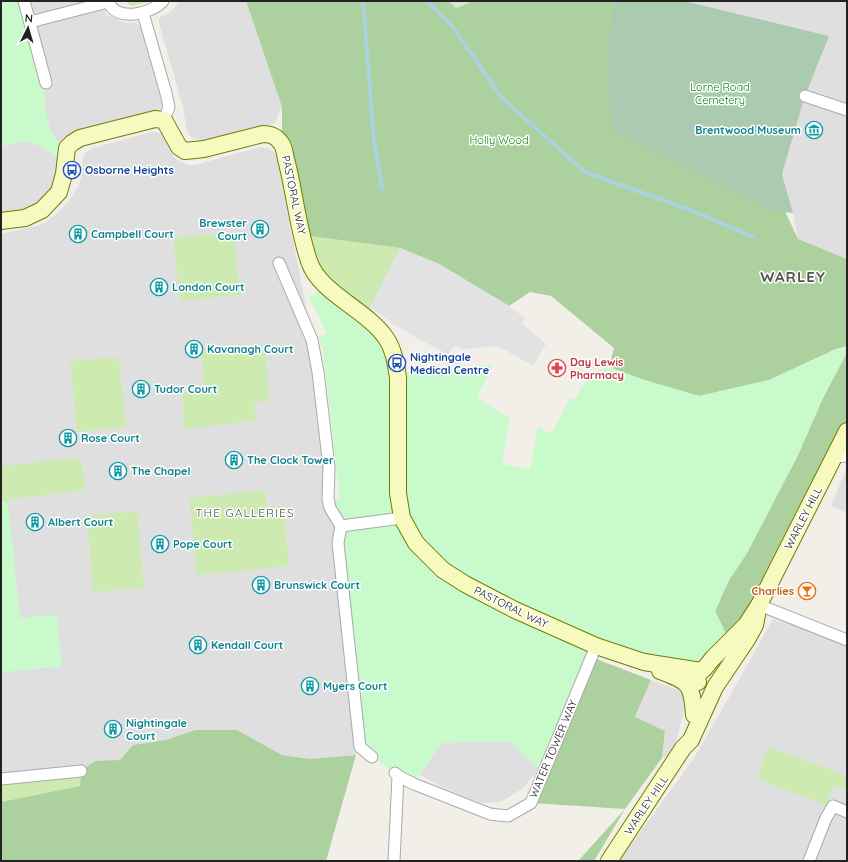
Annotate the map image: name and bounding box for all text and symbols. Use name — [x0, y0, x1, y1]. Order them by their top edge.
north arrow — [8, 8, 48, 48]
text: N — [24, 11, 34, 25]
park label: Lorne Road Cemetery — [690, 80, 750, 107]
museum icon: Brentwood Museum — [804, 120, 824, 140]
place label: Brentwood Museum — [695, 123, 801, 137]
park label: Holly Wood — [469, 133, 529, 147]
street label: PASTORAL WAY — [279, 154, 309, 236]
bus stop icon: Osborne Heights — [62, 160, 82, 180]
place label: Osborne Heights — [85, 163, 174, 177]
place label: Brewster Court — [199, 216, 247, 243]
building icon: Brewster Court — [250, 219, 270, 239]
building icon: Campbell Court — [68, 224, 88, 244]
place label: Campbell Court — [91, 227, 174, 241]
district label: WARLEY — [760, 267, 826, 286]
building icon: London Court — [149, 277, 169, 297]
place label: London Court — [172, 280, 245, 294]
building icon: Kavanagh Court — [184, 339, 204, 359]
place label: Kavanagh Court — [207, 342, 294, 356]
place label: Nightingale Medical Centre — [410, 350, 490, 377]
bus stop icon: Nightingale Medical Centre — [387, 353, 407, 373]
place label: Day Lewis Pharmacy — [570, 355, 624, 382]
pharmacy icon: Day Lewis Pharmacy — [547, 358, 567, 378]
building icon: Tudor Court — [131, 379, 151, 399]
place label: Tudor Court — [154, 382, 217, 396]
building icon: Rose Court — [58, 428, 78, 448]
place label: Rose Court — [81, 431, 140, 445]
building icon: The Clock Tower — [224, 450, 244, 470]
place label: The Clock Tower — [247, 453, 334, 467]
building icon: The Chapel — [108, 461, 128, 481]
place label: The Chapel — [131, 464, 191, 478]
street label: WARLEY HILL — [781, 484, 825, 552]
district label: THE GALLERIES — [195, 505, 295, 520]
building icon: Albert Court — [25, 512, 45, 532]
place label: Albert Court — [48, 515, 113, 529]
building icon: Pope Court — [150, 534, 170, 554]
place label: Pope Court — [173, 537, 232, 551]
building icon: Brunswick Court — [251, 575, 271, 595]
place label: Brunswick Court — [274, 578, 360, 592]
bar icon: Charlies — [797, 581, 817, 601]
street label: PASTORAL WAY — [472, 583, 550, 631]
place label: Charlies — [752, 584, 794, 598]
building icon: Kendall Court — [188, 635, 208, 655]
place label: Kendall Court — [211, 638, 283, 652]
building icon: Myers Court — [300, 676, 320, 696]
place label: Myers Court — [323, 679, 388, 693]
street label: WATER TOWER WAY — [526, 698, 580, 800]
place label: Nightingale Court — [126, 716, 188, 743]
building icon: Nightingale Court — [103, 719, 123, 739]
street label: WARLEY HILL — [621, 773, 671, 837]

